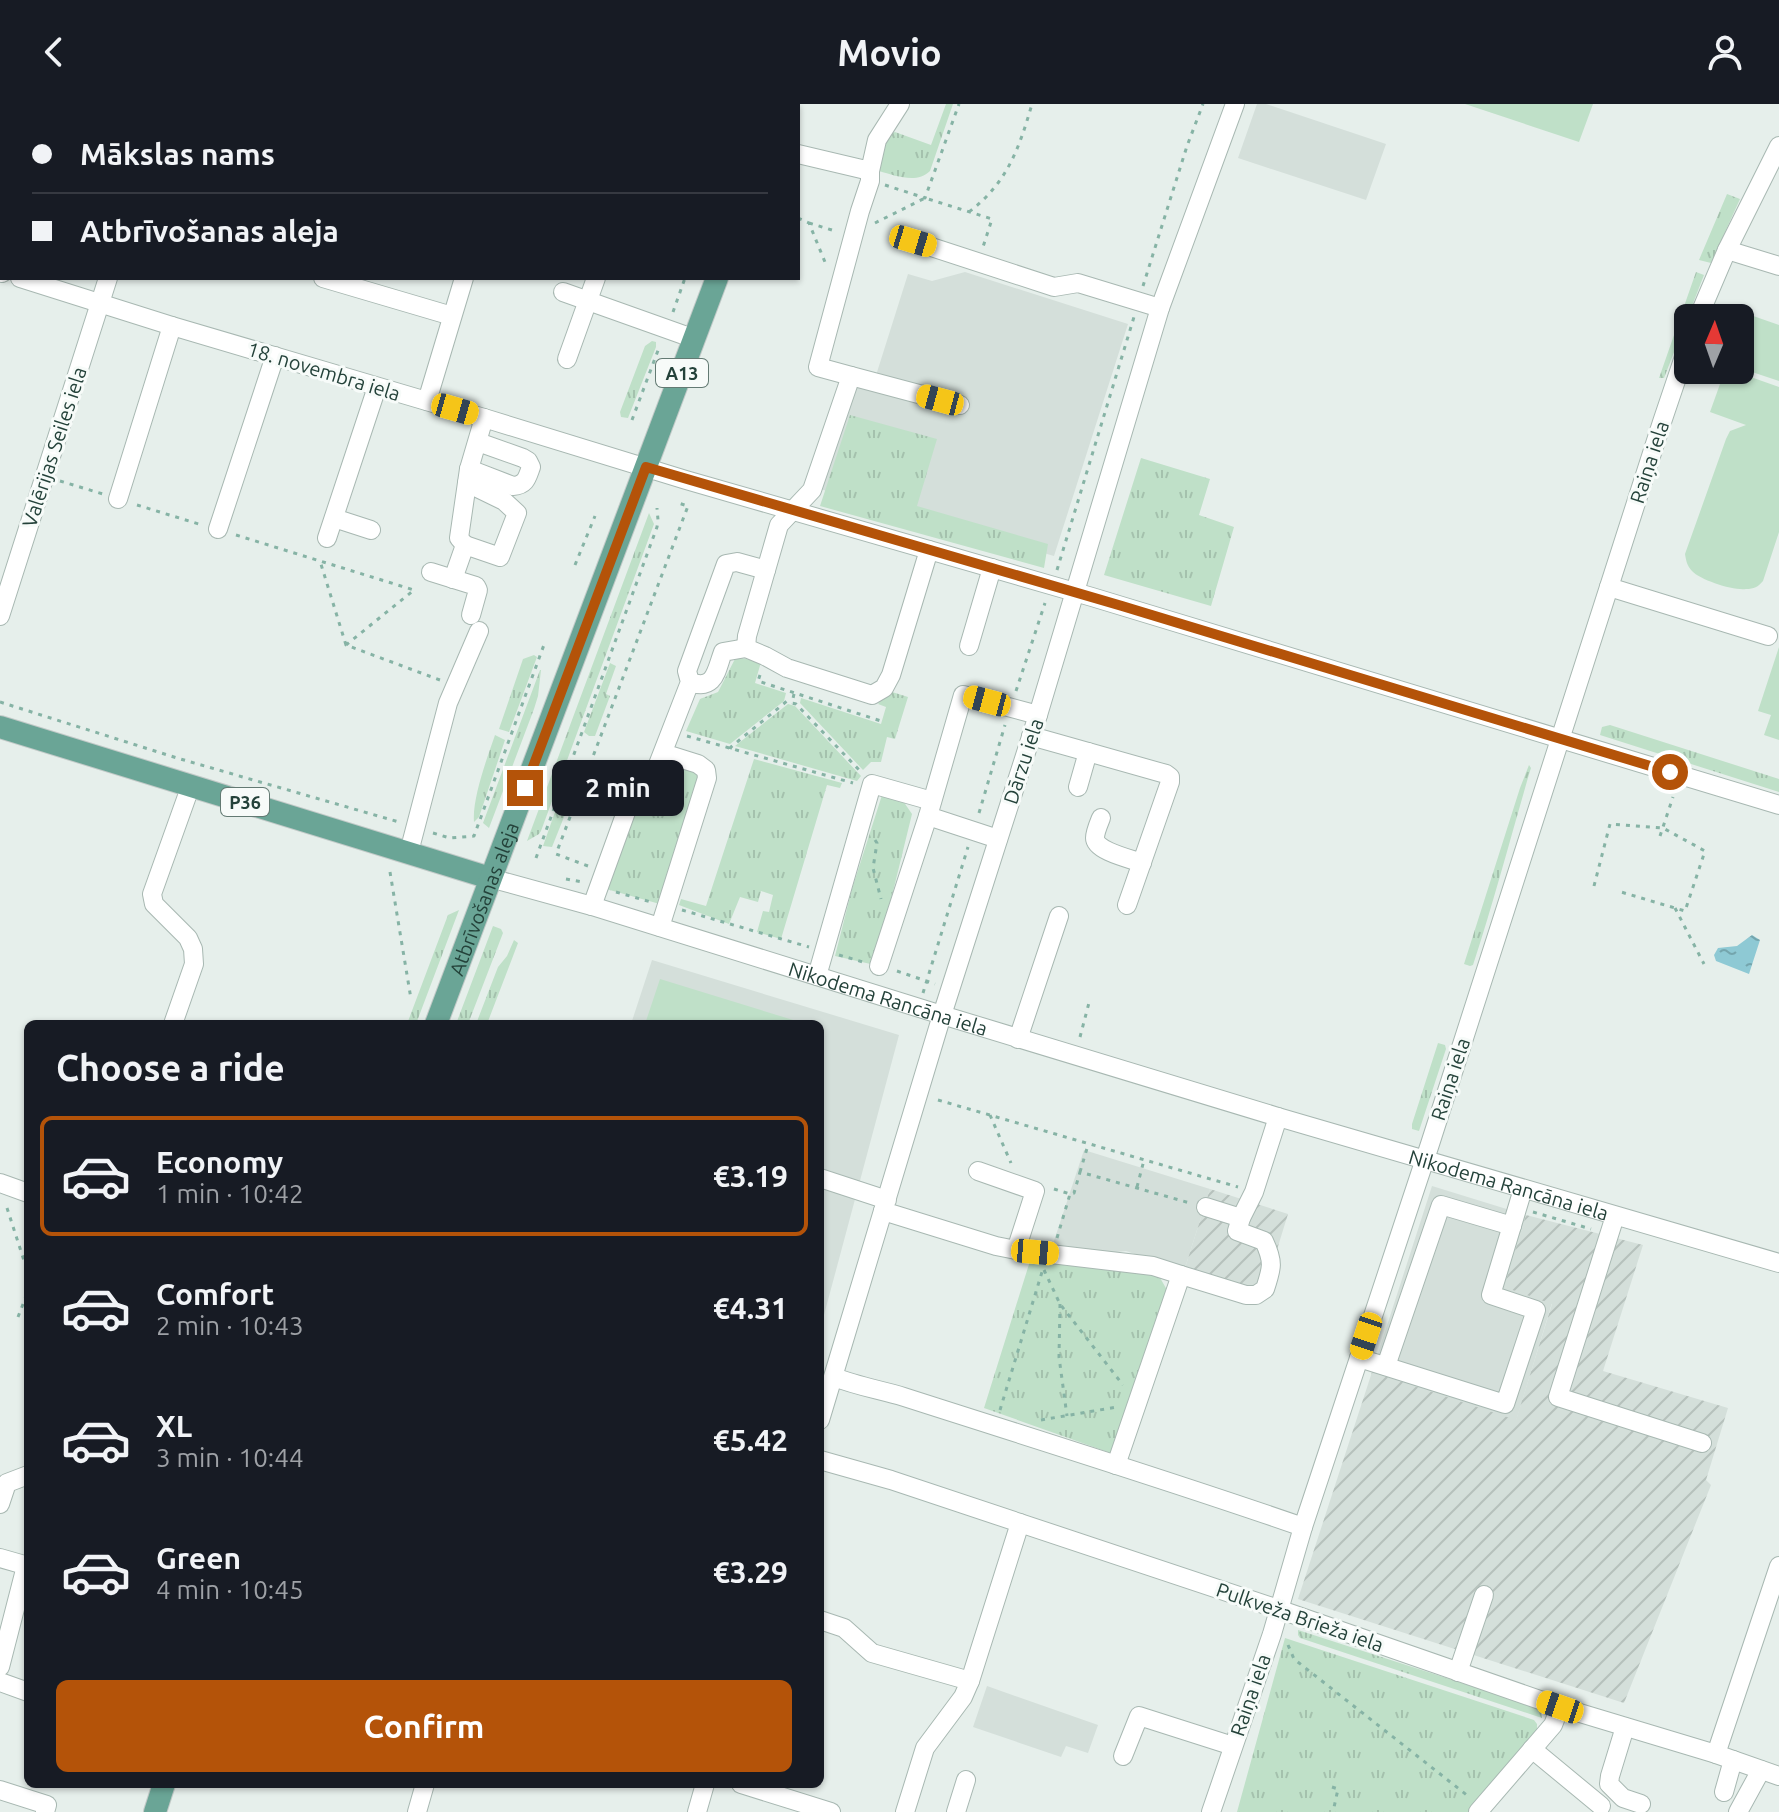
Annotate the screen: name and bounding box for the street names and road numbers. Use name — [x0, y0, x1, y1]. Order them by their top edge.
street label: 18. novembra iela — [245, 337, 403, 405]
road number: A13 — [656, 359, 708, 387]
street label: Valērijas Seiles iela — [17, 364, 91, 530]
street label: Raiņa iela — [1625, 418, 1673, 506]
street label: Dārzu iela — [998, 715, 1048, 807]
road number: P36 — [221, 788, 269, 816]
street label: Atbrīvošanas aleja — [444, 819, 523, 979]
street label: Nikodema Rancāna iela — [786, 957, 990, 1040]
street label: Raiņa iela — [1426, 1035, 1474, 1123]
street label: Nikodema Rancāna iela — [1406, 1144, 1611, 1224]
street label: Pulkveža Brieža iela — [1213, 1578, 1387, 1656]
street label: Raiņa iela — [1225, 1651, 1275, 1739]

